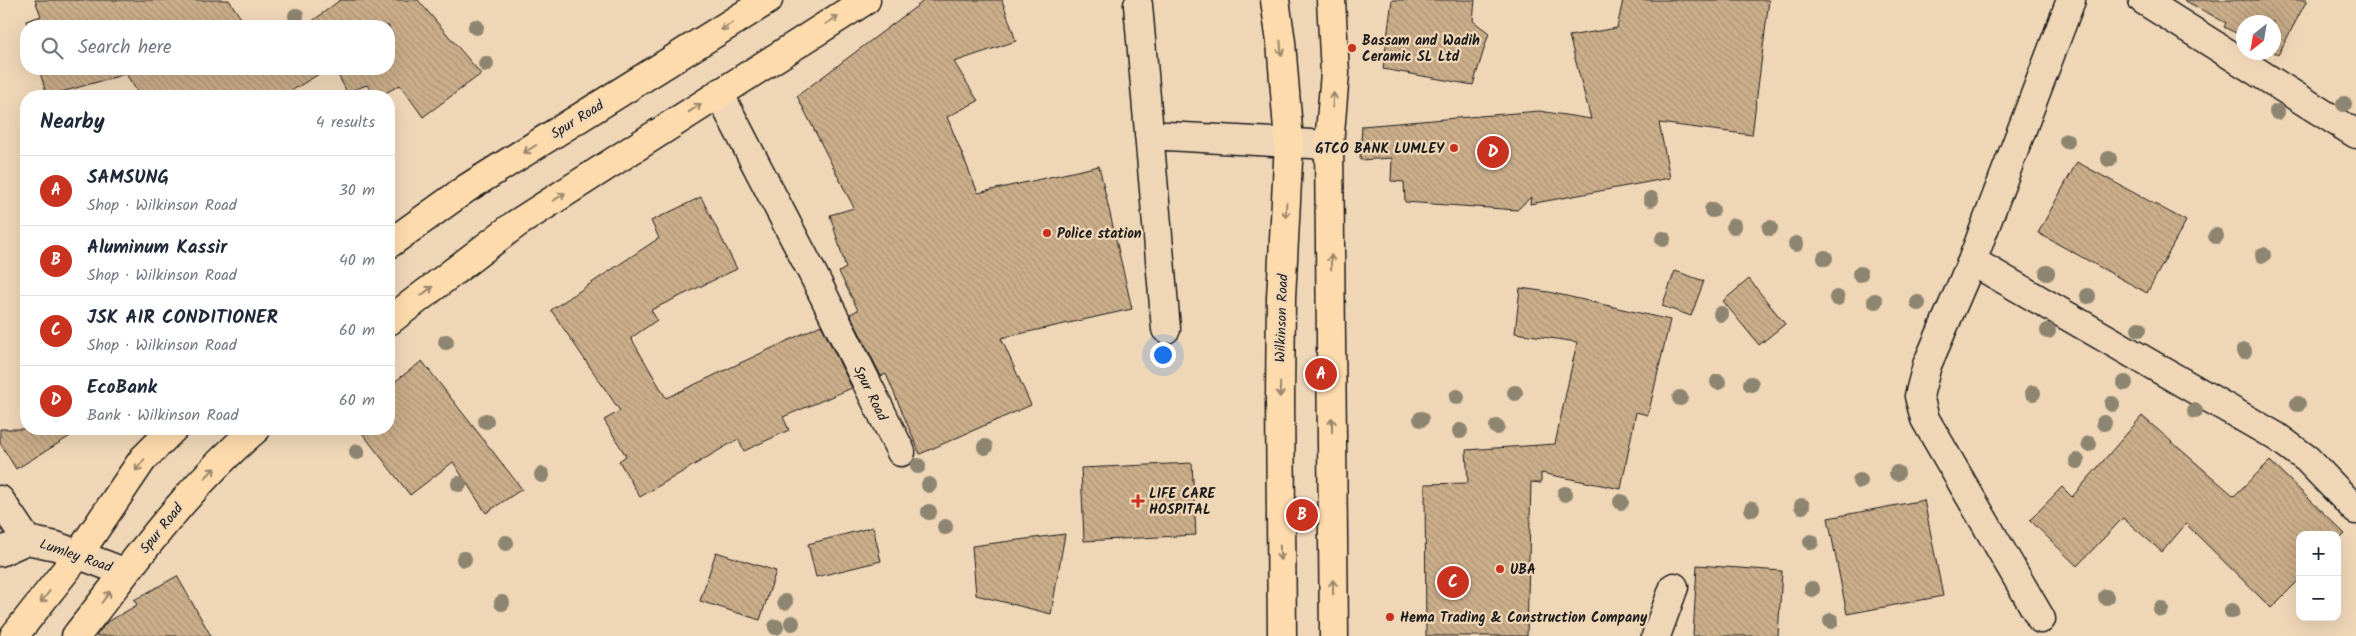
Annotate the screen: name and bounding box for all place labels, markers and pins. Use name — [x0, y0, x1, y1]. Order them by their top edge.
place label: Bassam and Wadih Ceramic SL Ltd — [1362, 30, 1480, 68]
marker: Bassam and Wadih Ceramic SL Ltd — [1346, 42, 1358, 54]
pin: D — [1477, 133, 1509, 171]
place label: GTCO BANK LUMLEY — [1315, 138, 1445, 160]
marker: GTCO BANK LUMLEY — [1448, 142, 1460, 154]
place label: Police station — [1057, 223, 1142, 245]
marker: Police station — [1041, 227, 1053, 239]
pin: A — [1305, 355, 1337, 393]
place label: LIFE CARE HOSPITAL — [1149, 483, 1217, 521]
marker: LIFE CARE HOSPITAL — [1131, 494, 1145, 508]
pin: B — [1286, 496, 1318, 534]
place label: UBA — [1510, 559, 1536, 581]
pin: C — [1437, 563, 1469, 601]
marker: UBA — [1494, 563, 1506, 575]
place label: Hema Trading & Construction Company — [1400, 607, 1648, 629]
marker: Hema Trading & Construction Company — [1384, 611, 1396, 623]

